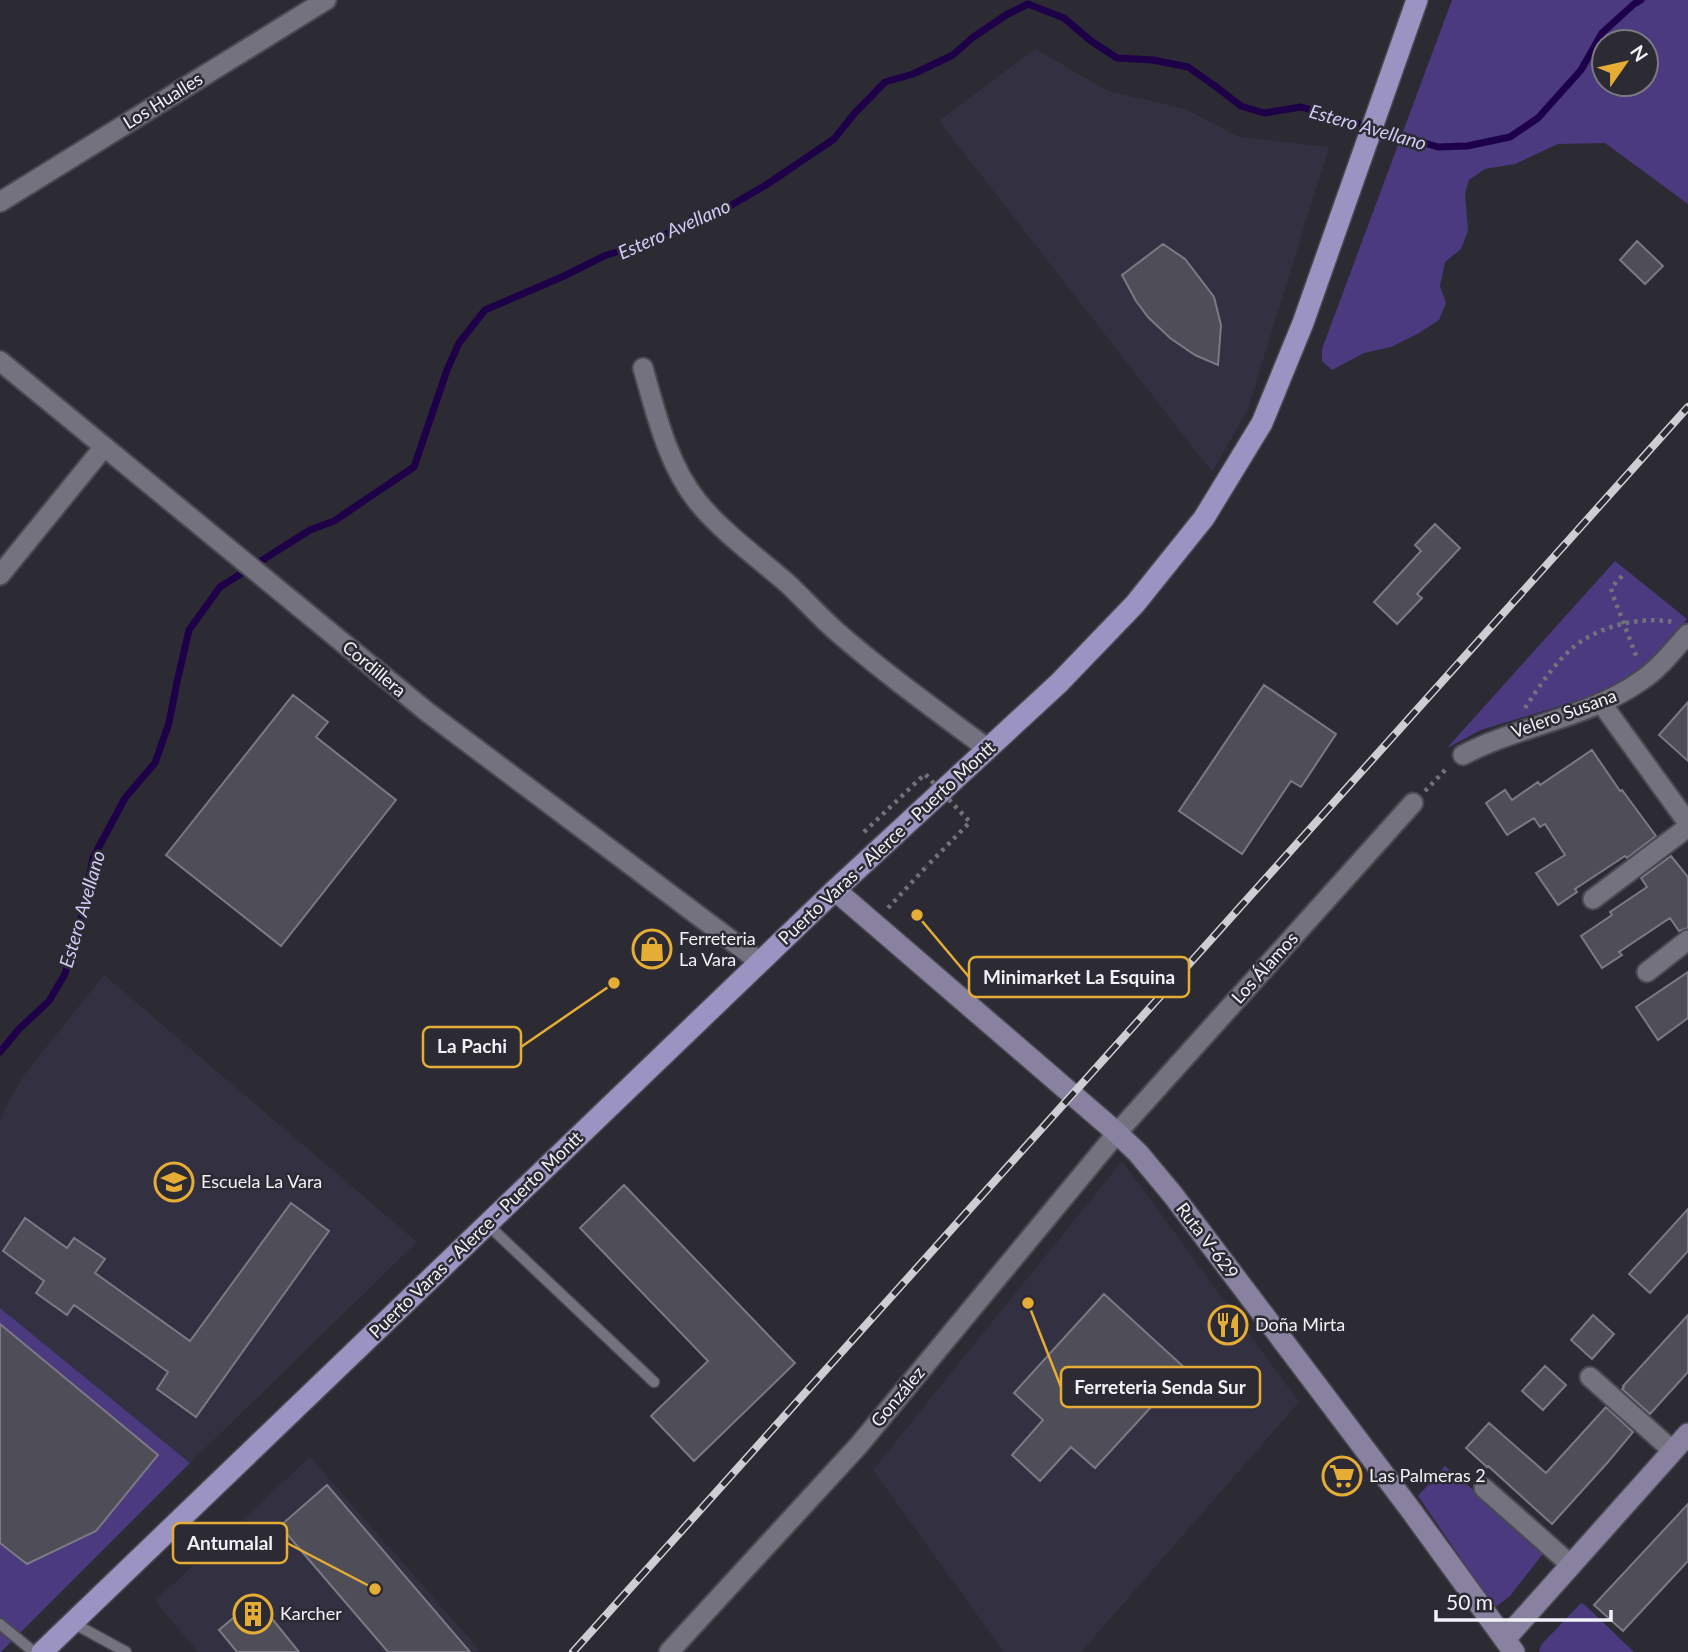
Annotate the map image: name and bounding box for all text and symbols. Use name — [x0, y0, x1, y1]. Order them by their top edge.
north arrow — [1590, 28, 1660, 98]
text: N — [1626, 41, 1653, 66]
street label: Los Hualles — [119, 67, 206, 133]
water label: Estero Avellano — [1307, 99, 1429, 154]
water label: Estero Avellano — [614, 193, 734, 264]
street label: Cordillera — [338, 635, 411, 701]
street label: Velero Susana — [1508, 684, 1619, 742]
street label: Puerto Varas - Alerce - Puerto Montt — [773, 735, 1000, 949]
water label: Estero Avellano — [54, 848, 109, 970]
place label: Ferreteria La Vara — [679, 927, 756, 970]
street label: Los Álamos — [1226, 927, 1302, 1008]
shop icon: Ferreteria La Vara — [631, 928, 673, 970]
callout: Minimarket La Esquina — [969, 957, 1189, 997]
text: Minimarket La Esquina — [983, 965, 1175, 988]
callout: La Pachi — [423, 1027, 521, 1067]
text: La Pachi — [437, 1034, 507, 1057]
street label: Puerto Varas - Alerce - Puerto Montt — [364, 1126, 587, 1342]
school or university icon: Escuela La Vara — [153, 1161, 195, 1203]
place label: Escuela La Vara — [201, 1170, 322, 1192]
street label: Ruta V-629 — [1172, 1198, 1244, 1283]
restaurant icon: Doña Mirta — [1207, 1304, 1249, 1346]
place label: Doña Mirta — [1255, 1313, 1345, 1335]
street label: González — [866, 1362, 929, 1431]
callout: Ferreteria Senda Sur — [1061, 1367, 1260, 1407]
text: Ferreteria Senda Sur — [1074, 1375, 1247, 1398]
supermarket icon: Las Palmeras 2 — [1321, 1455, 1363, 1497]
place label: Las Palmeras 2 — [1369, 1464, 1486, 1486]
callout: Antumalal — [173, 1523, 287, 1563]
text: Antumalal — [186, 1531, 273, 1554]
scale bar — [1436, 1578, 1611, 1622]
text: 50 m — [1446, 1589, 1493, 1614]
building icon: Karcher — [232, 1593, 274, 1635]
place label: Karcher — [280, 1602, 342, 1624]

